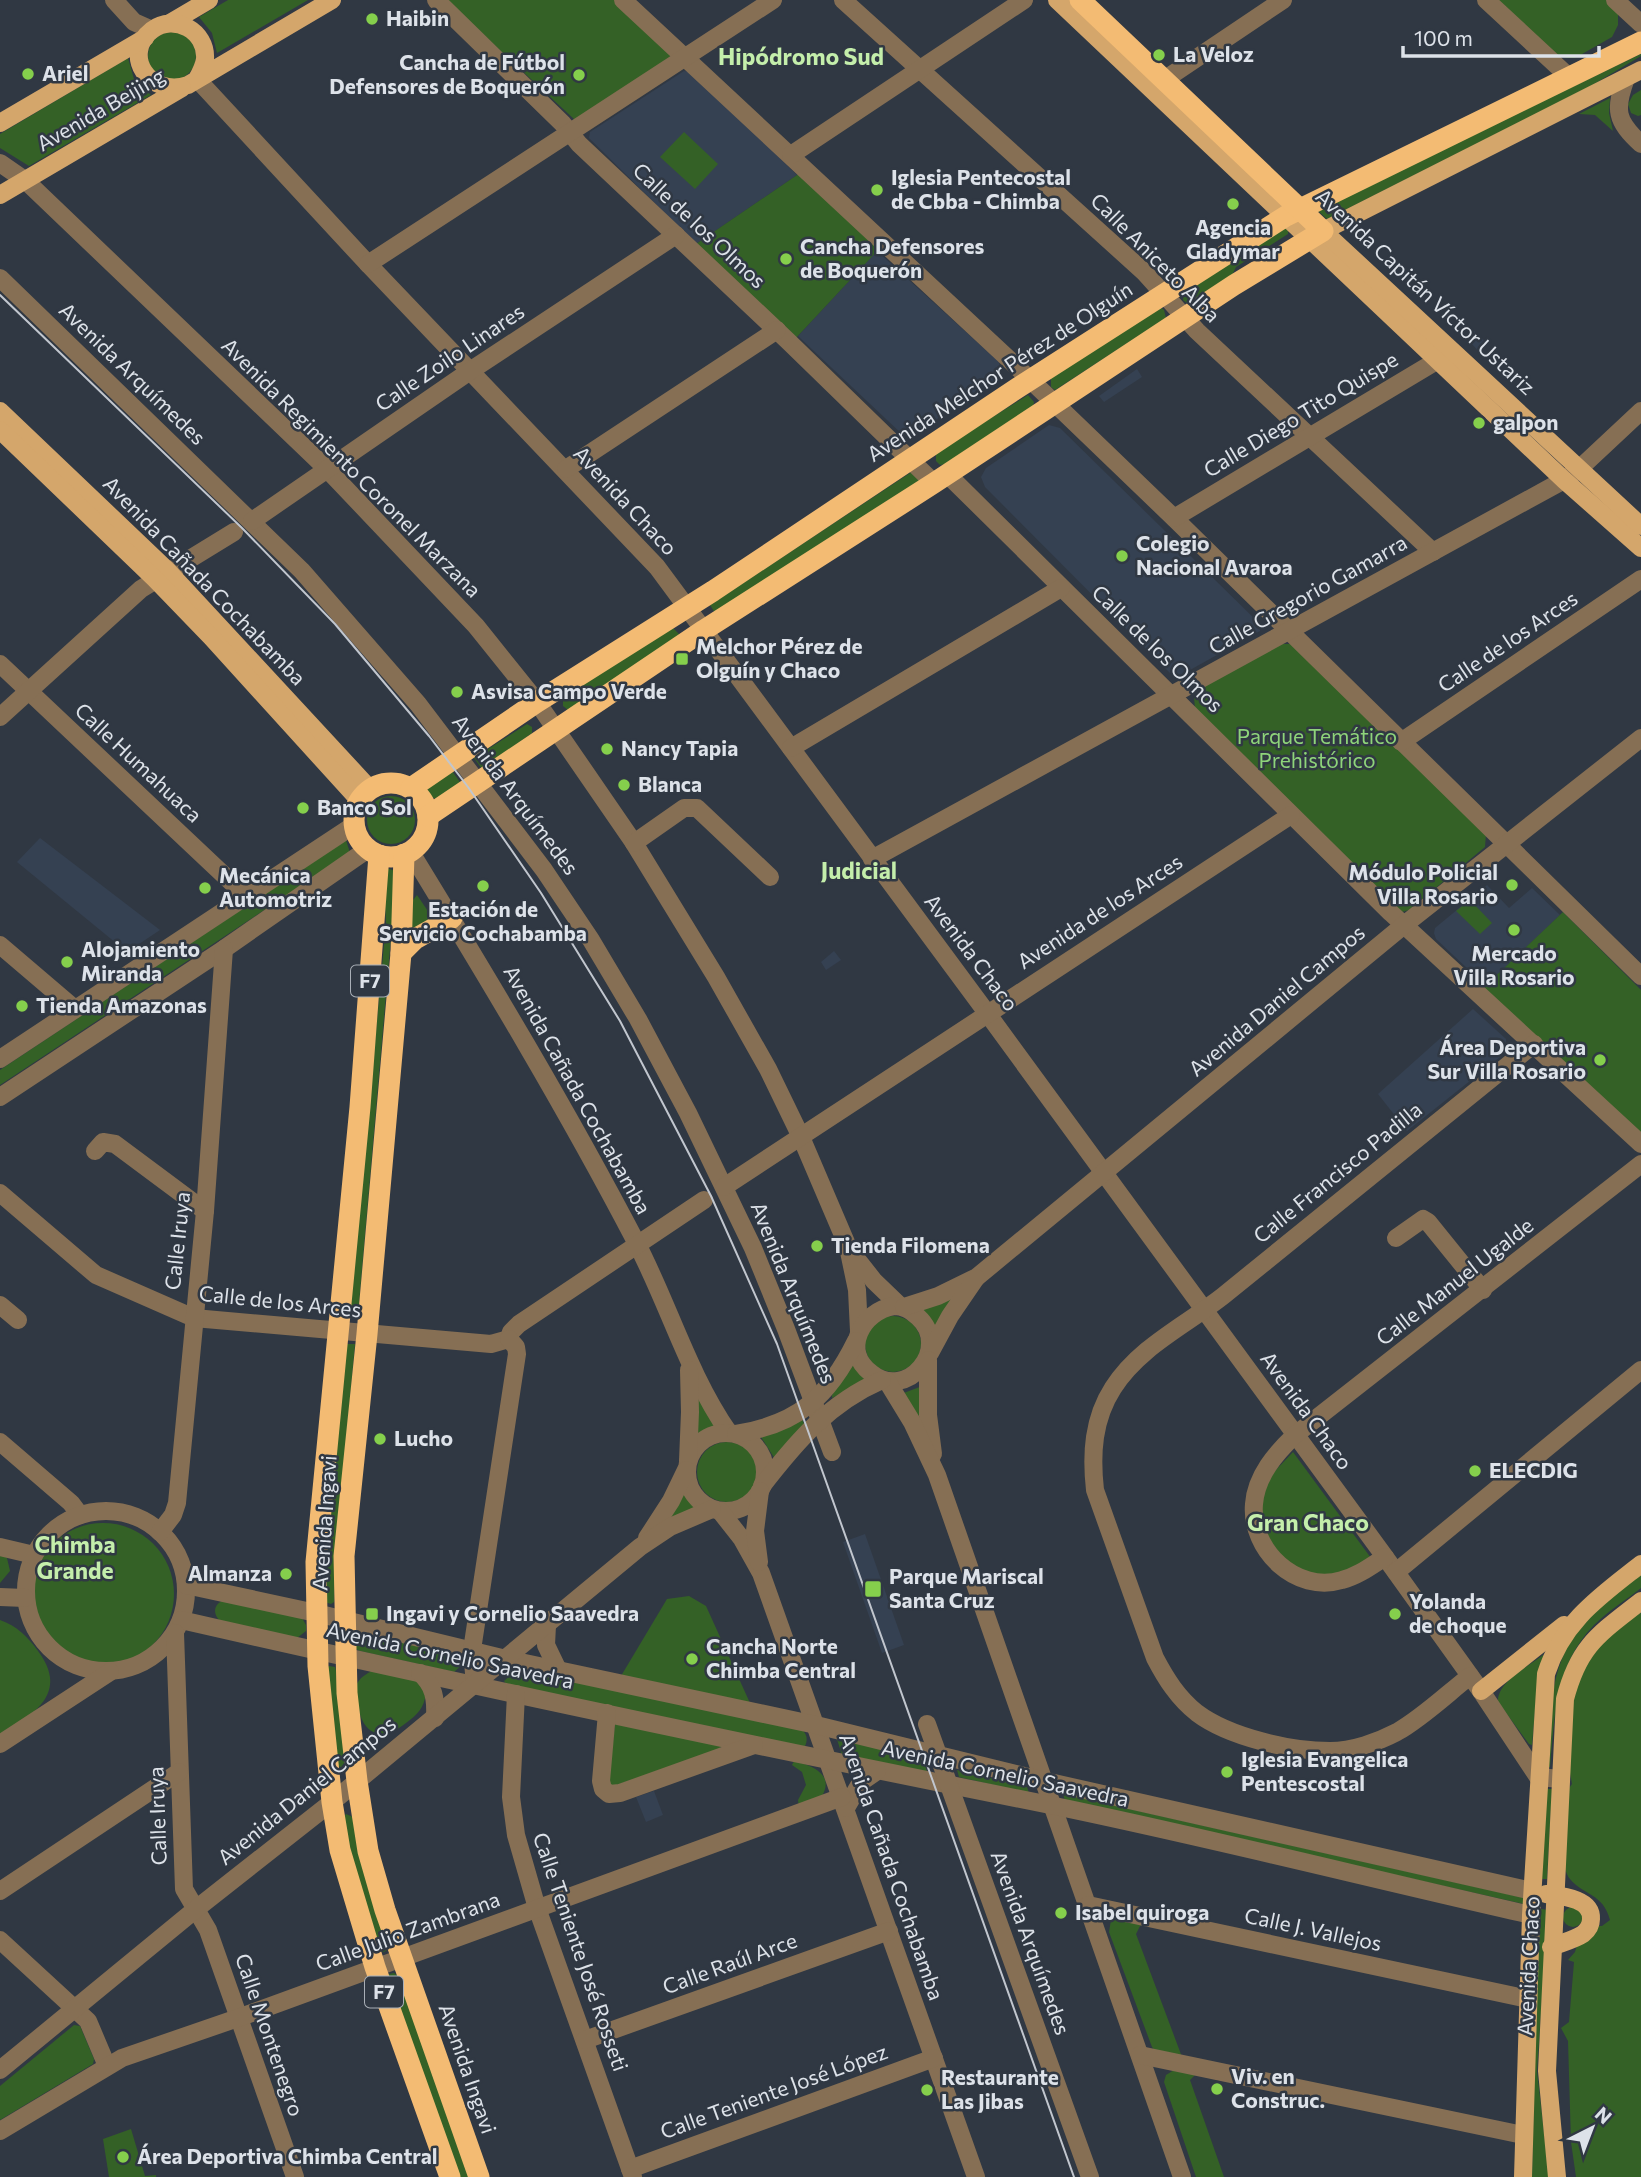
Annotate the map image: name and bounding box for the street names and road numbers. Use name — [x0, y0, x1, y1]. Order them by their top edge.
street label: Avenida Beijing — [32, 62, 169, 156]
street label: Calle de los Olmos — [628, 157, 772, 293]
street label: Avenida Capitán Víctor Ustariz — [1311, 183, 1541, 399]
street label: Calle Aniceto Alba — [1086, 187, 1226, 327]
street label: Avenida Melchor Pérez de Olguín — [862, 275, 1137, 466]
street label: Avenida Arquímedes — [55, 297, 211, 449]
street label: Calle Zoilo Linares — [370, 298, 528, 416]
street label: Avenida Regimiento Coronel Marzana — [217, 332, 487, 602]
street label: Calle Diego Tito Quispe — [1199, 346, 1402, 482]
street label: Avenida Chaco — [569, 440, 683, 560]
street label: Avenida Cañada Cochabamba — [99, 470, 312, 690]
street label: Calle Gregorio Gamarra — [1204, 529, 1411, 659]
street label: Calle de los Olmos — [1087, 579, 1229, 717]
street label: Calle de los Arces — [1433, 585, 1582, 697]
street label: Calle Humahuaca — [71, 697, 208, 827]
street label: Avenida Arquímedes — [448, 709, 585, 879]
street label: Avenida de los Arces — [1012, 848, 1186, 973]
street label: Avenida Chaco — [920, 889, 1024, 1016]
street label: Avenida Daniel Campos — [1183, 919, 1369, 1081]
street label: Avenida Cañada Cochabamba — [499, 960, 657, 1218]
road number: F7 — [351, 965, 389, 996]
street label: Calle Francisco Padilla — [1248, 1096, 1426, 1248]
street label: Calle Iruya — [159, 1190, 194, 1291]
street label: Avenida Arquímedes — [746, 1198, 842, 1387]
street label: Calle Manuel Ugalde — [1371, 1212, 1538, 1350]
street label: Calle de los Arces — [198, 1280, 363, 1321]
street label: Avenida Chaco — [1256, 1346, 1358, 1474]
street label: Avenida Ingavi — [306, 1454, 341, 1591]
street label: Avenida Cornelio Saavedra — [324, 1616, 576, 1693]
street label: Avenida Daniel Campos — [212, 1710, 400, 1869]
street label: Avenida Cañada Cochabamba — [835, 1730, 950, 2003]
street label: Avenida Cornelio Saavedra — [879, 1734, 1131, 1811]
street label: Calle Iruya — [142, 1766, 171, 1866]
street label: Calle Teniente José Rosseti — [529, 1829, 634, 2074]
street label: Avenida Arquímedes — [987, 1847, 1076, 2038]
street label: Calle Julio Zambrana — [312, 1886, 503, 1976]
street label: Avenida Chaco — [1511, 1895, 1544, 2037]
street label: Calle J. Vallejos — [1242, 1902, 1384, 1955]
street label: Calle Raúl Arce — [659, 1927, 800, 1998]
street label: Calle Montenegro — [231, 1950, 310, 2119]
road number: F7 — [365, 1976, 403, 2008]
street label: Avenida Ingavi — [434, 2000, 502, 2137]
street label: Calle Teniente José López — [657, 2038, 890, 2143]

